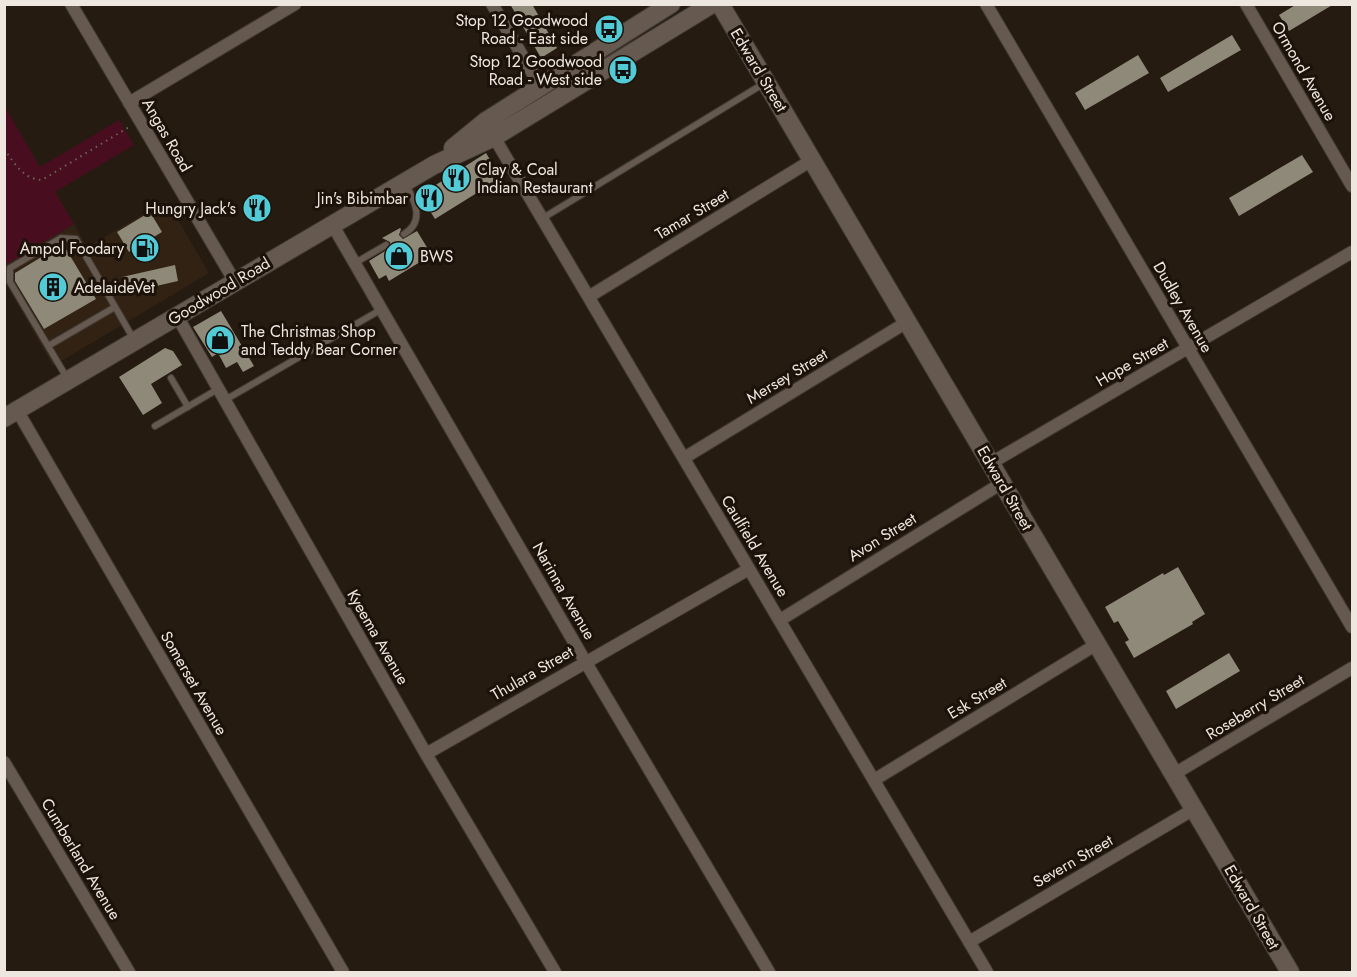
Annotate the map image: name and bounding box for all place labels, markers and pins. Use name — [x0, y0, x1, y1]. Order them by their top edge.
place label: Stop 12 Goodwood Road - East side — [455, 9, 588, 50]
bus stop icon: Stop 12 Goodwood Road - East side — [593, 13, 625, 45]
place label: Stop 12 Goodwood Road - West side — [469, 50, 602, 91]
bus stop icon: Stop 12 Goodwood Road - West side — [607, 54, 639, 86]
place label: Clay & Coal Indian Restaurant — [477, 158, 593, 199]
restaurant icon: Clay & Coal Indian Restaurant — [440, 162, 472, 194]
restaurant icon: Jin's Bibimbar — [413, 182, 445, 214]
place label: Jin's Bibimbar — [315, 187, 409, 210]
restaurant icon: Hungry Jack's — [241, 192, 273, 224]
place label: Hungry Jack's — [145, 197, 236, 220]
fuel station icon: Ampol Foodary — [129, 232, 161, 264]
place label: Ampol Foodary — [20, 237, 125, 260]
shop icon: BWS — [383, 240, 415, 272]
place label: BWS — [420, 245, 454, 268]
building icon: AdelaideVet — [37, 271, 69, 303]
place label: AdelaideVet — [74, 276, 155, 299]
place label: The Christmas Shop and Teddy Bear Corner — [241, 320, 398, 361]
shop icon: The Christmas Shop and Teddy Bear Corner — [204, 324, 236, 356]

